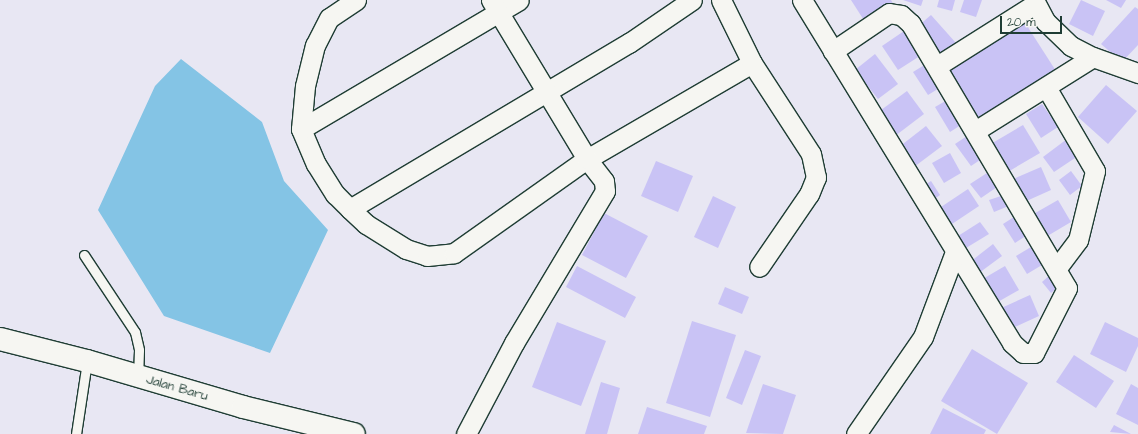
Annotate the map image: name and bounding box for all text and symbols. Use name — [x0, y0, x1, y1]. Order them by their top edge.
scale bar — [1002, 8, 1064, 34]
text: 20 m — [1007, 14, 1036, 31]
street label: Jalan Baru — [144, 372, 210, 404]

